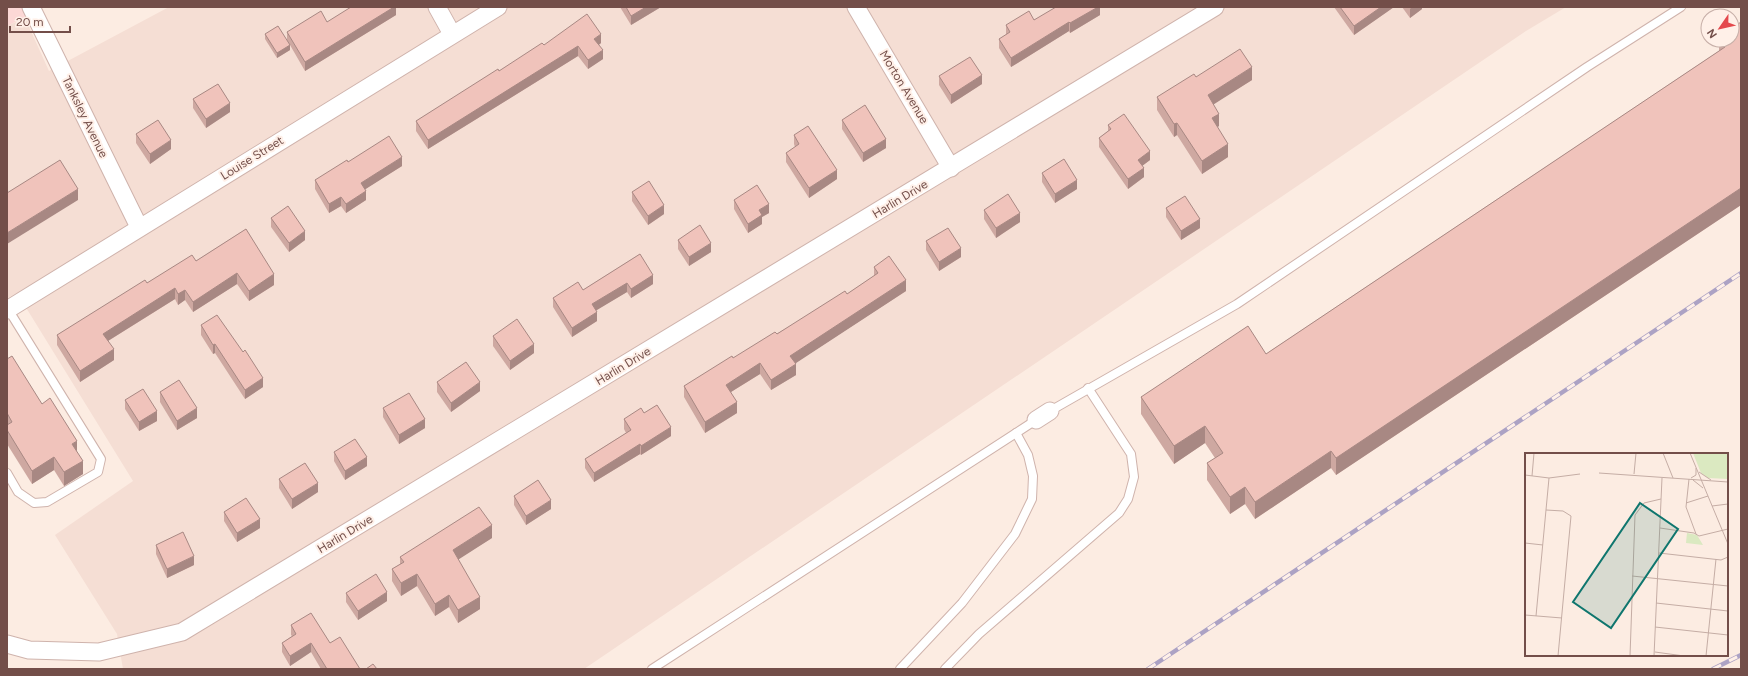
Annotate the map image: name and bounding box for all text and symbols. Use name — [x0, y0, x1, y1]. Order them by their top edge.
scale bar — [10, 8, 70, 34]
north arrow — [1700, 8, 1740, 48]
text: 20 m — [16, 15, 44, 29]
text: N — [1704, 26, 1720, 40]
street label: Morton Avenue — [877, 48, 932, 127]
street label: Tanksley Avenue — [59, 74, 111, 160]
street label: Louise Street — [218, 133, 286, 183]
street label: Harlin Drive — [870, 177, 931, 221]
street label: Harlin Drive — [593, 344, 654, 388]
inset map — [1525, 453, 1728, 656]
street label: Harlin Drive — [315, 512, 376, 556]

